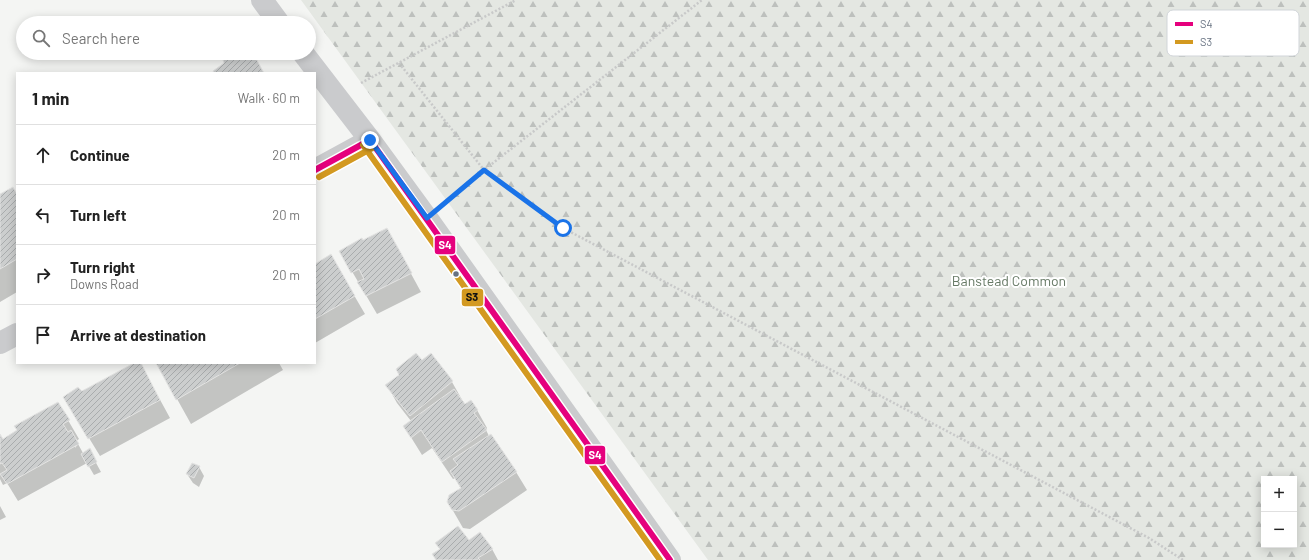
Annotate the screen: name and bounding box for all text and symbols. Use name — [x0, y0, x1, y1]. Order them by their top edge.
legend — [1167, 10, 1299, 56]
search box — [16, 16, 316, 60]
text: S4 — [1200, 17, 1213, 30]
icon: search — [30, 27, 52, 49]
text: Search here — [62, 29, 140, 47]
text: S3 — [1200, 35, 1212, 48]
text: 1 min — [32, 88, 69, 108]
text: Walk · 60 m — [238, 90, 300, 106]
route end — [361, 131, 379, 149]
icon: ahead — [32, 144, 54, 166]
text: Continue — [70, 146, 130, 164]
text: 20 m — [272, 147, 300, 163]
icon: left — [32, 204, 54, 226]
text: Turn left — [70, 206, 126, 224]
text: 20 m — [272, 207, 300, 223]
route start — [554, 219, 572, 237]
line badge: S4 — [434, 235, 456, 255]
text: S4 — [438, 238, 452, 251]
text: Turn right — [70, 258, 135, 276]
icon: right — [32, 264, 54, 286]
text: 20 m — [272, 267, 300, 283]
unlabelled marker — [451, 269, 461, 279]
park label: Banstead Common — [952, 272, 1066, 289]
text: Downs Road — [70, 276, 139, 292]
line badge: S3 — [461, 288, 484, 307]
text: S3 — [466, 290, 478, 303]
icon: arrive — [32, 324, 54, 346]
text: Arrive at destination — [70, 326, 206, 344]
line badge: S4 — [584, 445, 606, 465]
text: S4 — [588, 448, 602, 461]
map controls — [1261, 476, 1297, 548]
button: + — [1261, 476, 1297, 512]
button: − — [1261, 512, 1297, 548]

